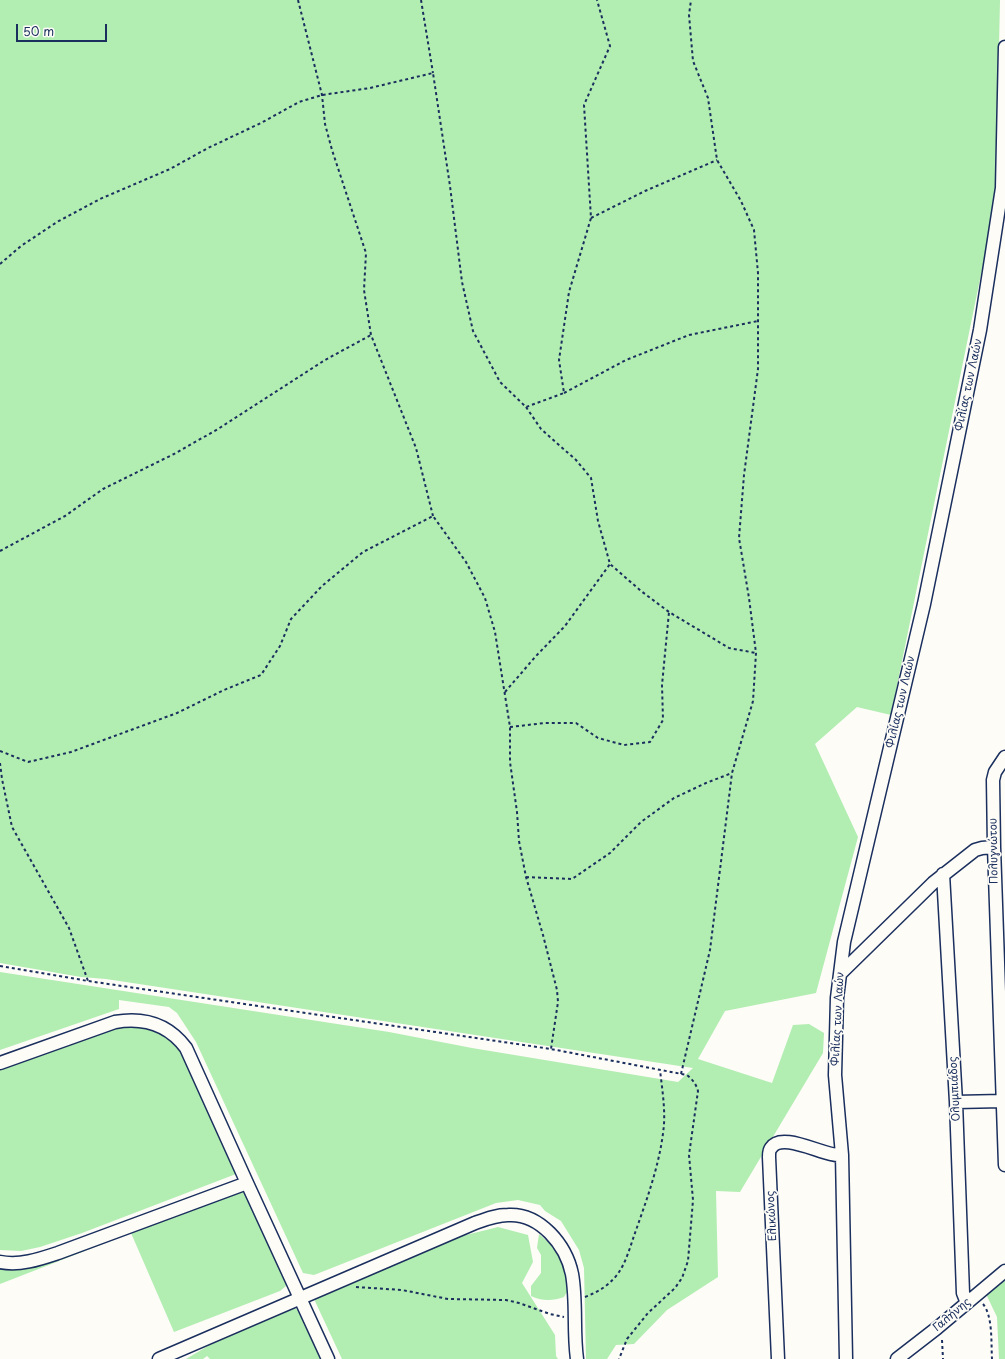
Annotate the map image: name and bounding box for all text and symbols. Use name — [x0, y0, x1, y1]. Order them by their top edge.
scale bar — [18, 16, 109, 42]
text: 50 m — [23, 22, 54, 40]
street label: Φιλίας των Λαών — [953, 337, 985, 433]
street label: Φιλίας των Λαών — [884, 655, 918, 749]
street label: Πολυγνώτου — [987, 818, 1001, 884]
street label: Φιλίας των Λαών — [829, 972, 847, 1066]
street label: Ολυμπιάδος — [947, 1056, 963, 1122]
street label: Ελικώνος — [764, 1190, 780, 1242]
street label: Γαλήνης — [931, 1295, 973, 1335]

